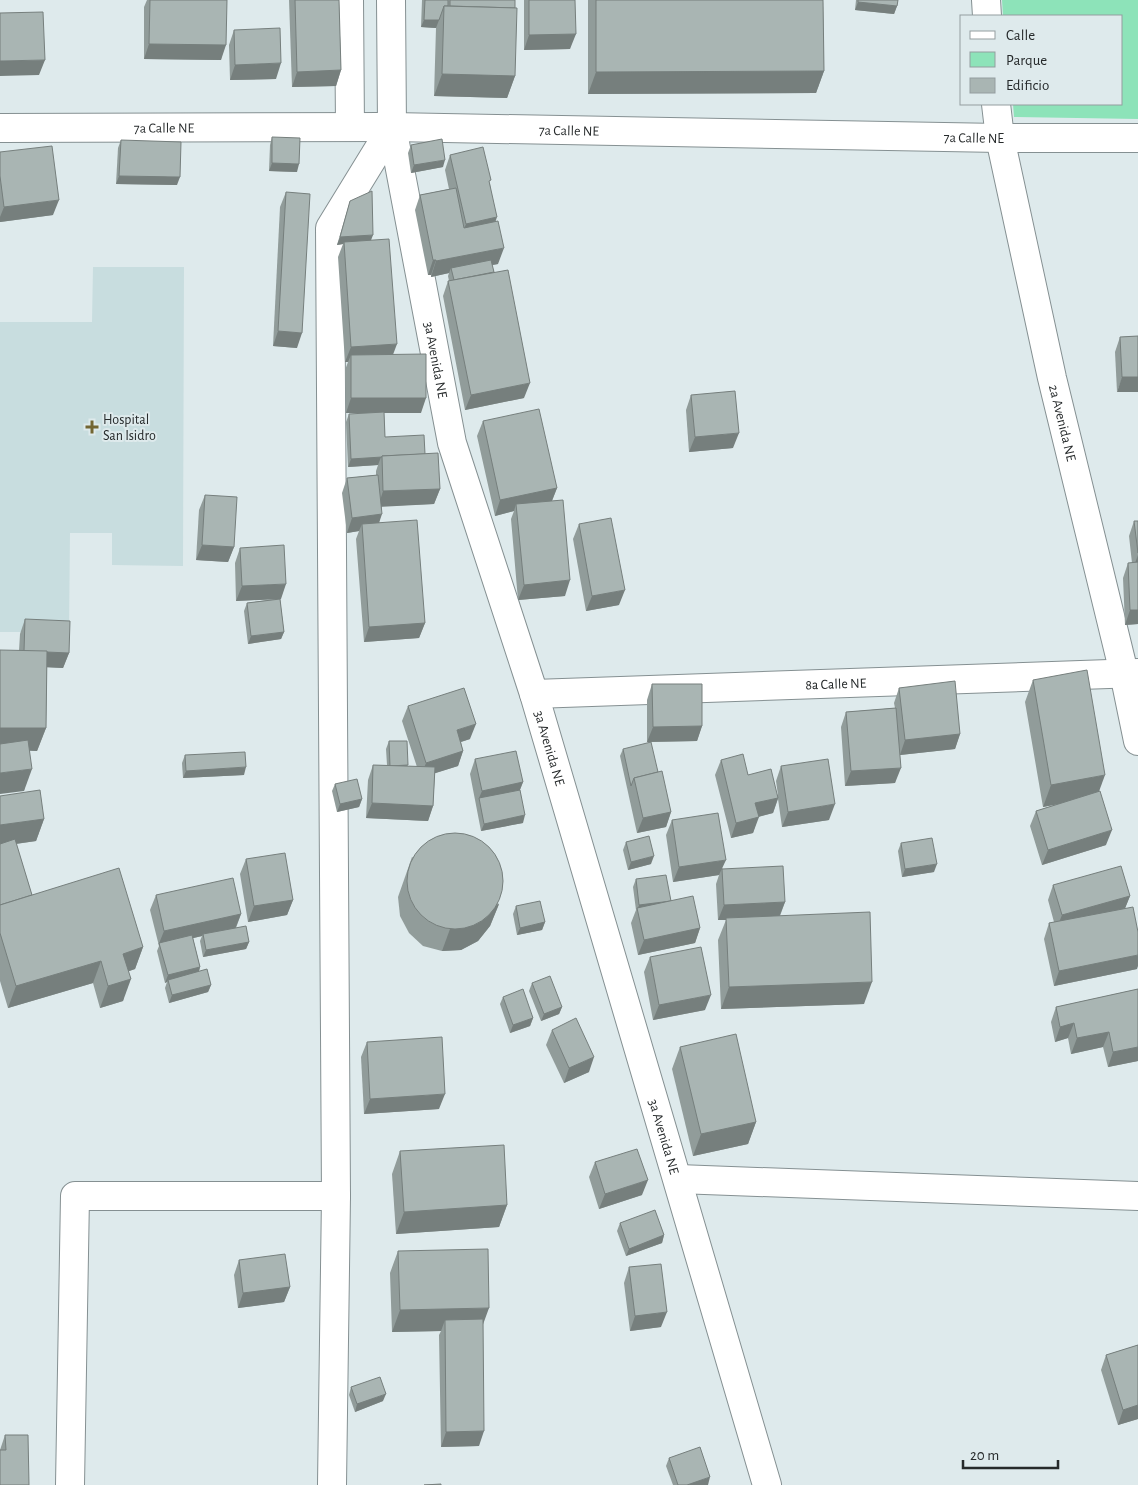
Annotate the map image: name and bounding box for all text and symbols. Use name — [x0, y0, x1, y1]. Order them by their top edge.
legend — [960, 15, 1123, 105]
text: Calle — [1006, 28, 1035, 43]
text: Parque — [1006, 53, 1047, 68]
text: Edificio — [1006, 78, 1049, 93]
street label: 7a Calle NE — [134, 122, 194, 136]
street label: 7a Calle NE — [539, 124, 600, 139]
street label: 7a Calle NE — [944, 131, 1004, 146]
street label: 3a Avenida NE — [421, 321, 449, 400]
street label: 2a Avenida NE — [1046, 383, 1078, 463]
place label: Hospital San Isidro — [103, 413, 156, 443]
marker: Hospital San Isidro — [85, 420, 99, 434]
street label: 8a Calle NE — [805, 676, 867, 693]
street label: 3a Avenida NE — [531, 709, 567, 788]
street label: 3a Avenida NE — [646, 1098, 681, 1176]
scale bar — [963, 1438, 1058, 1470]
text: 20 m — [970, 1448, 999, 1463]

